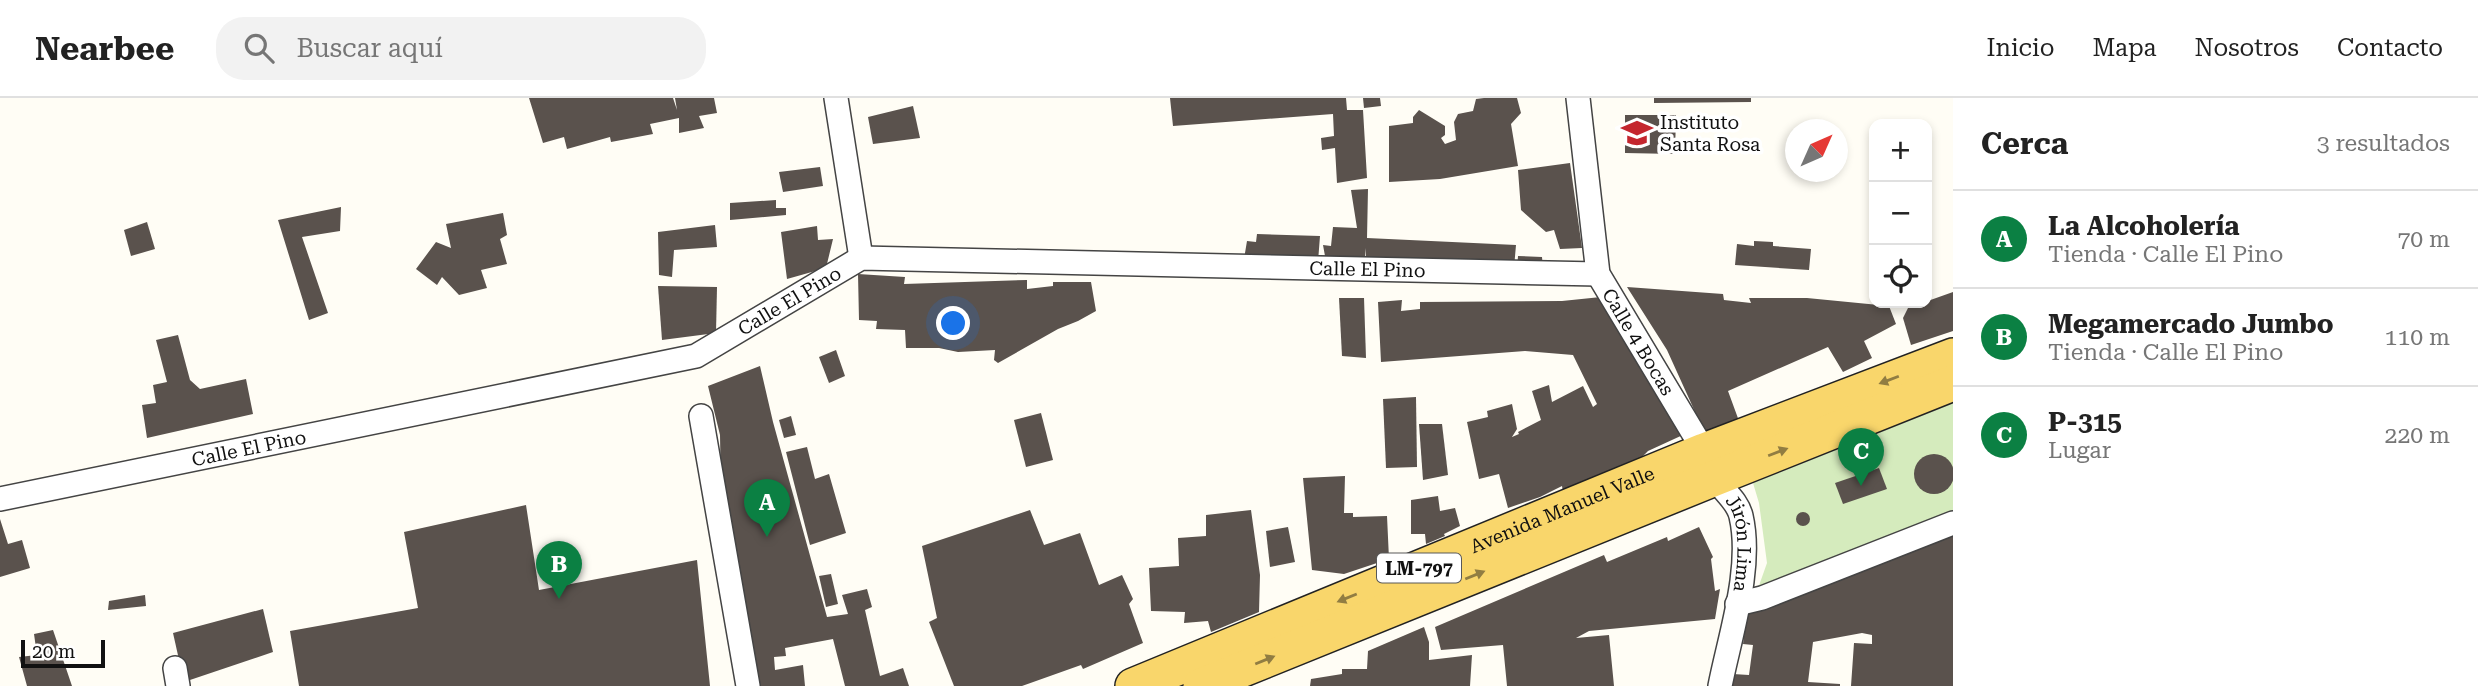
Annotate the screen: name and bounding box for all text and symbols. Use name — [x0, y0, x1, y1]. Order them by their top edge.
search box — [216, 17, 706, 80]
text: Nearbee — [35, 29, 174, 68]
icon: search — [240, 29, 278, 67]
text: Buscar aquí — [296, 33, 443, 63]
text: Inicio — [1986, 34, 2054, 62]
text: Mapa — [2092, 34, 2157, 62]
text: Nosotros — [2195, 34, 2299, 62]
text: Contacto — [2337, 34, 2443, 62]
place label: Instituto Santa Rosa — [1660, 111, 1761, 156]
school or university icon: Instituto Santa Rosa — [1620, 116, 1654, 150]
north arrow — [1785, 119, 1848, 182]
map controls — [1869, 119, 1932, 308]
button: + — [1869, 119, 1932, 182]
text: Cerca — [1981, 126, 2068, 161]
text: 3 resultados — [2317, 130, 2450, 157]
button: − — [1869, 182, 1932, 245]
text: La Alcoholería — [2048, 211, 2240, 241]
text: A — [1996, 226, 2012, 253]
text: 70 m — [2397, 226, 2450, 253]
text: Tienda · Calle El Pino — [2048, 241, 2283, 268]
button: locate — [1869, 245, 1932, 308]
street label: Calle El Pino — [1309, 256, 1426, 282]
street label: Calle El Pino — [733, 261, 845, 340]
street label: Calle 4 Bocas — [1598, 284, 1679, 399]
your location — [936, 306, 970, 340]
text: Megamercado Jumbo — [2048, 309, 2334, 339]
text: B — [1996, 324, 2012, 351]
text: 110 m — [2385, 324, 2450, 351]
text: Tienda · Calle El Pino — [2048, 339, 2283, 366]
one-way arrow — [1879, 375, 1900, 386]
text: P-315 — [2048, 407, 2122, 437]
text: C — [1996, 422, 2012, 449]
text: 220 m — [2385, 422, 2450, 449]
street label: Calle El Pino — [190, 425, 308, 471]
pin: C — [1838, 428, 1884, 486]
text: Lugar — [2048, 437, 2111, 464]
one-way arrow — [1768, 447, 1789, 458]
street label: Avenida Manuel Valle — [1467, 461, 1658, 558]
pin: A — [744, 479, 790, 537]
street label: Jirón Lima — [1721, 490, 1756, 594]
pin: B — [536, 541, 582, 599]
road number: LM-797 — [1377, 554, 1461, 582]
one-way arrow — [1465, 569, 1486, 580]
one-way arrow — [1336, 593, 1357, 604]
scale bar — [21, 637, 105, 669]
text: 20 m — [32, 640, 75, 663]
one-way arrow — [1254, 655, 1275, 666]

